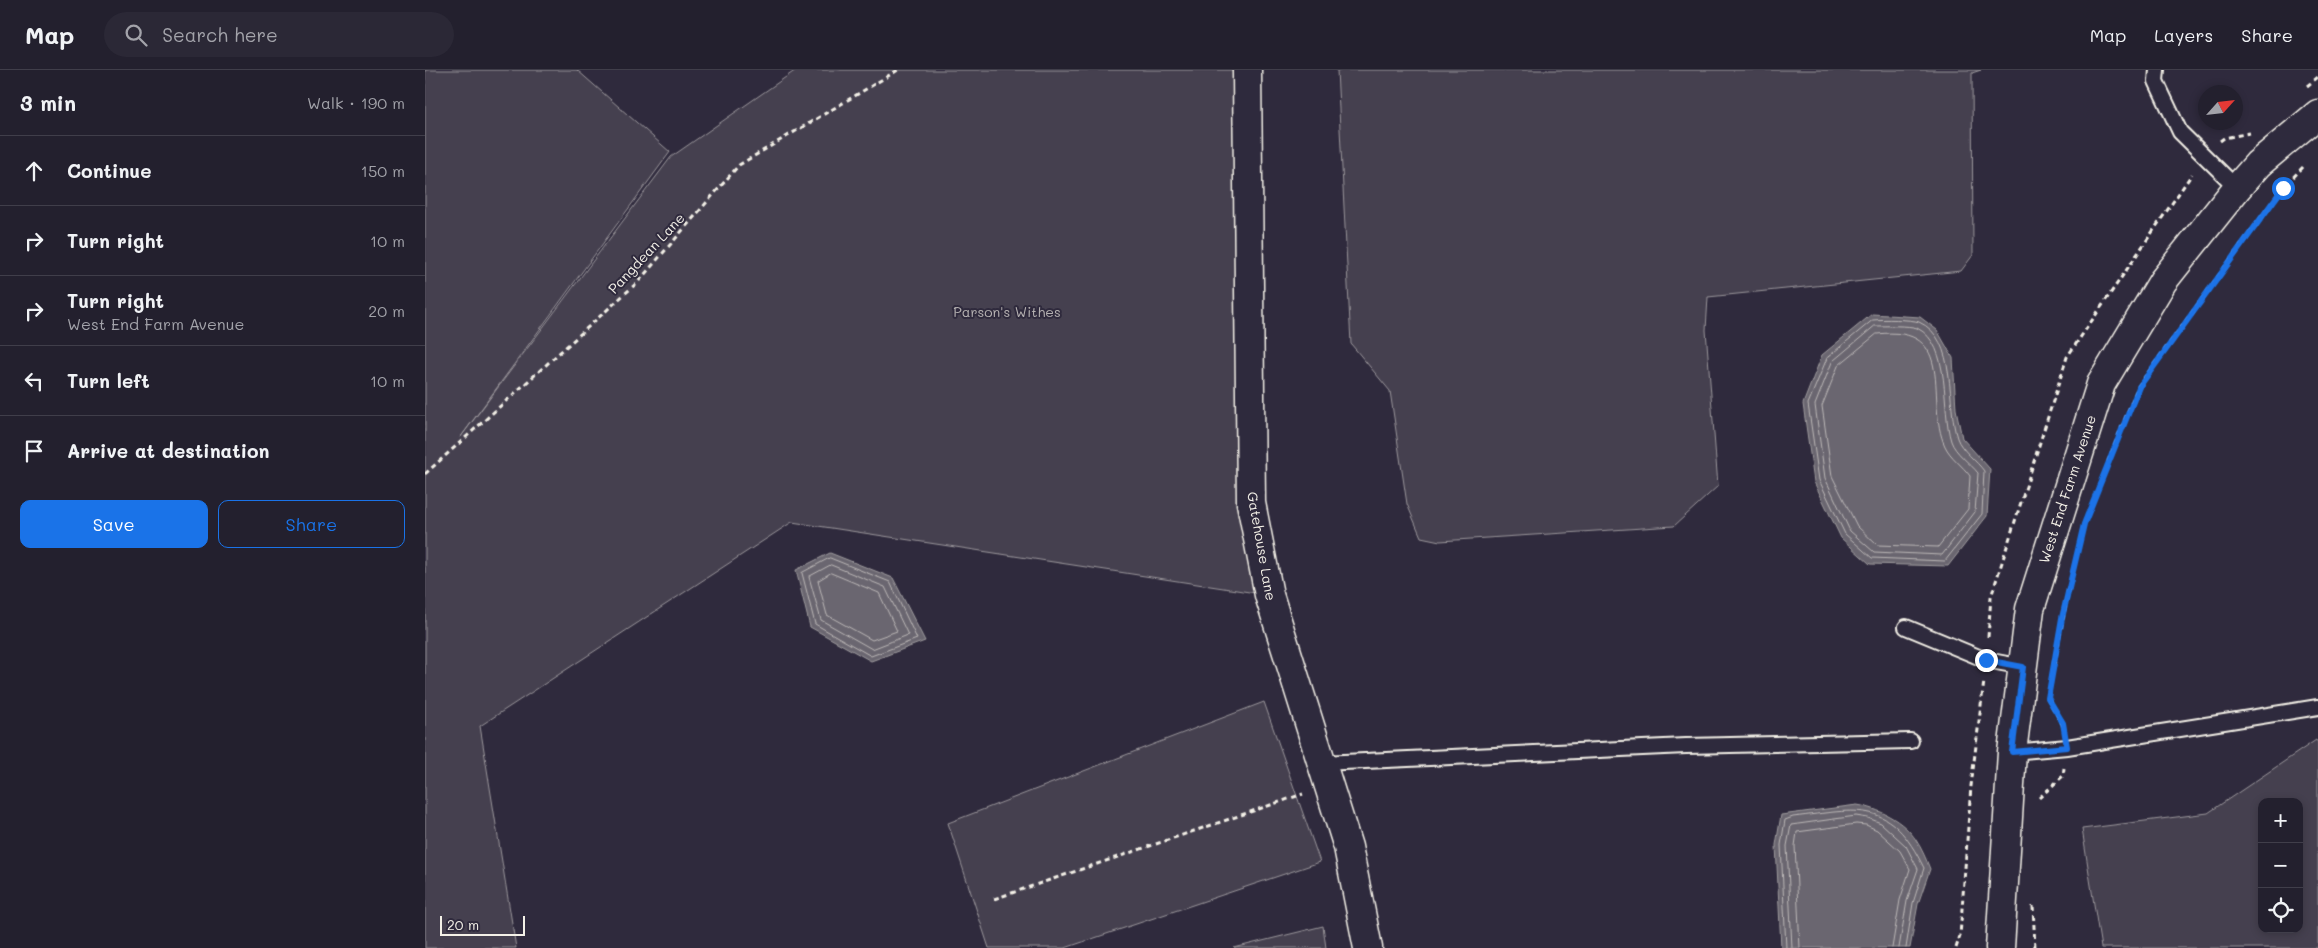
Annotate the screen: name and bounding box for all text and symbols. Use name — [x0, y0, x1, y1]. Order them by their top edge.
search box — [104, 12, 454, 57]
text: Map — [25, 19, 74, 50]
icon: search — [122, 21, 150, 49]
text: Search here — [162, 22, 278, 47]
text: Map — [2090, 23, 2126, 47]
text: Layers — [2154, 23, 2213, 47]
text: Share — [2241, 23, 2293, 47]
north arrow — [2198, 85, 2243, 130]
text: 3 min — [20, 89, 76, 116]
text: Walk · 190 m — [307, 92, 405, 113]
icon: ahead — [20, 157, 48, 185]
text: Continue — [67, 158, 152, 183]
text: 150 m — [361, 160, 405, 181]
route start — [2272, 177, 2295, 200]
street label: Pangdean Lane — [604, 208, 688, 298]
icon: right — [20, 227, 48, 255]
text: Turn right — [67, 228, 164, 253]
text: 10 m — [370, 230, 405, 251]
text: Turn right — [67, 288, 164, 313]
icon: right — [20, 297, 48, 325]
text: 20 m — [368, 300, 405, 321]
park label: Parson's Withes — [953, 302, 1061, 321]
text: West End Farm Avenue — [67, 313, 244, 334]
icon: left — [20, 367, 48, 395]
text: Turn left — [67, 368, 150, 393]
text: 10 m — [370, 370, 405, 391]
street label: West End Farm Avenue — [2034, 412, 2100, 566]
icon: arrive — [20, 437, 48, 465]
text: Arrive at destination — [67, 438, 270, 463]
street label: Gatehouse Lane — [1243, 490, 1281, 602]
button: Save — [20, 500, 208, 548]
button: Share — [218, 500, 405, 548]
route end — [1975, 649, 1998, 672]
map controls — [2258, 798, 2303, 933]
button: + — [2258, 798, 2303, 843]
button: − — [2258, 843, 2303, 888]
button: locate — [2258, 888, 2303, 933]
scale bar — [440, 913, 525, 936]
text: 20 m — [447, 915, 479, 934]

